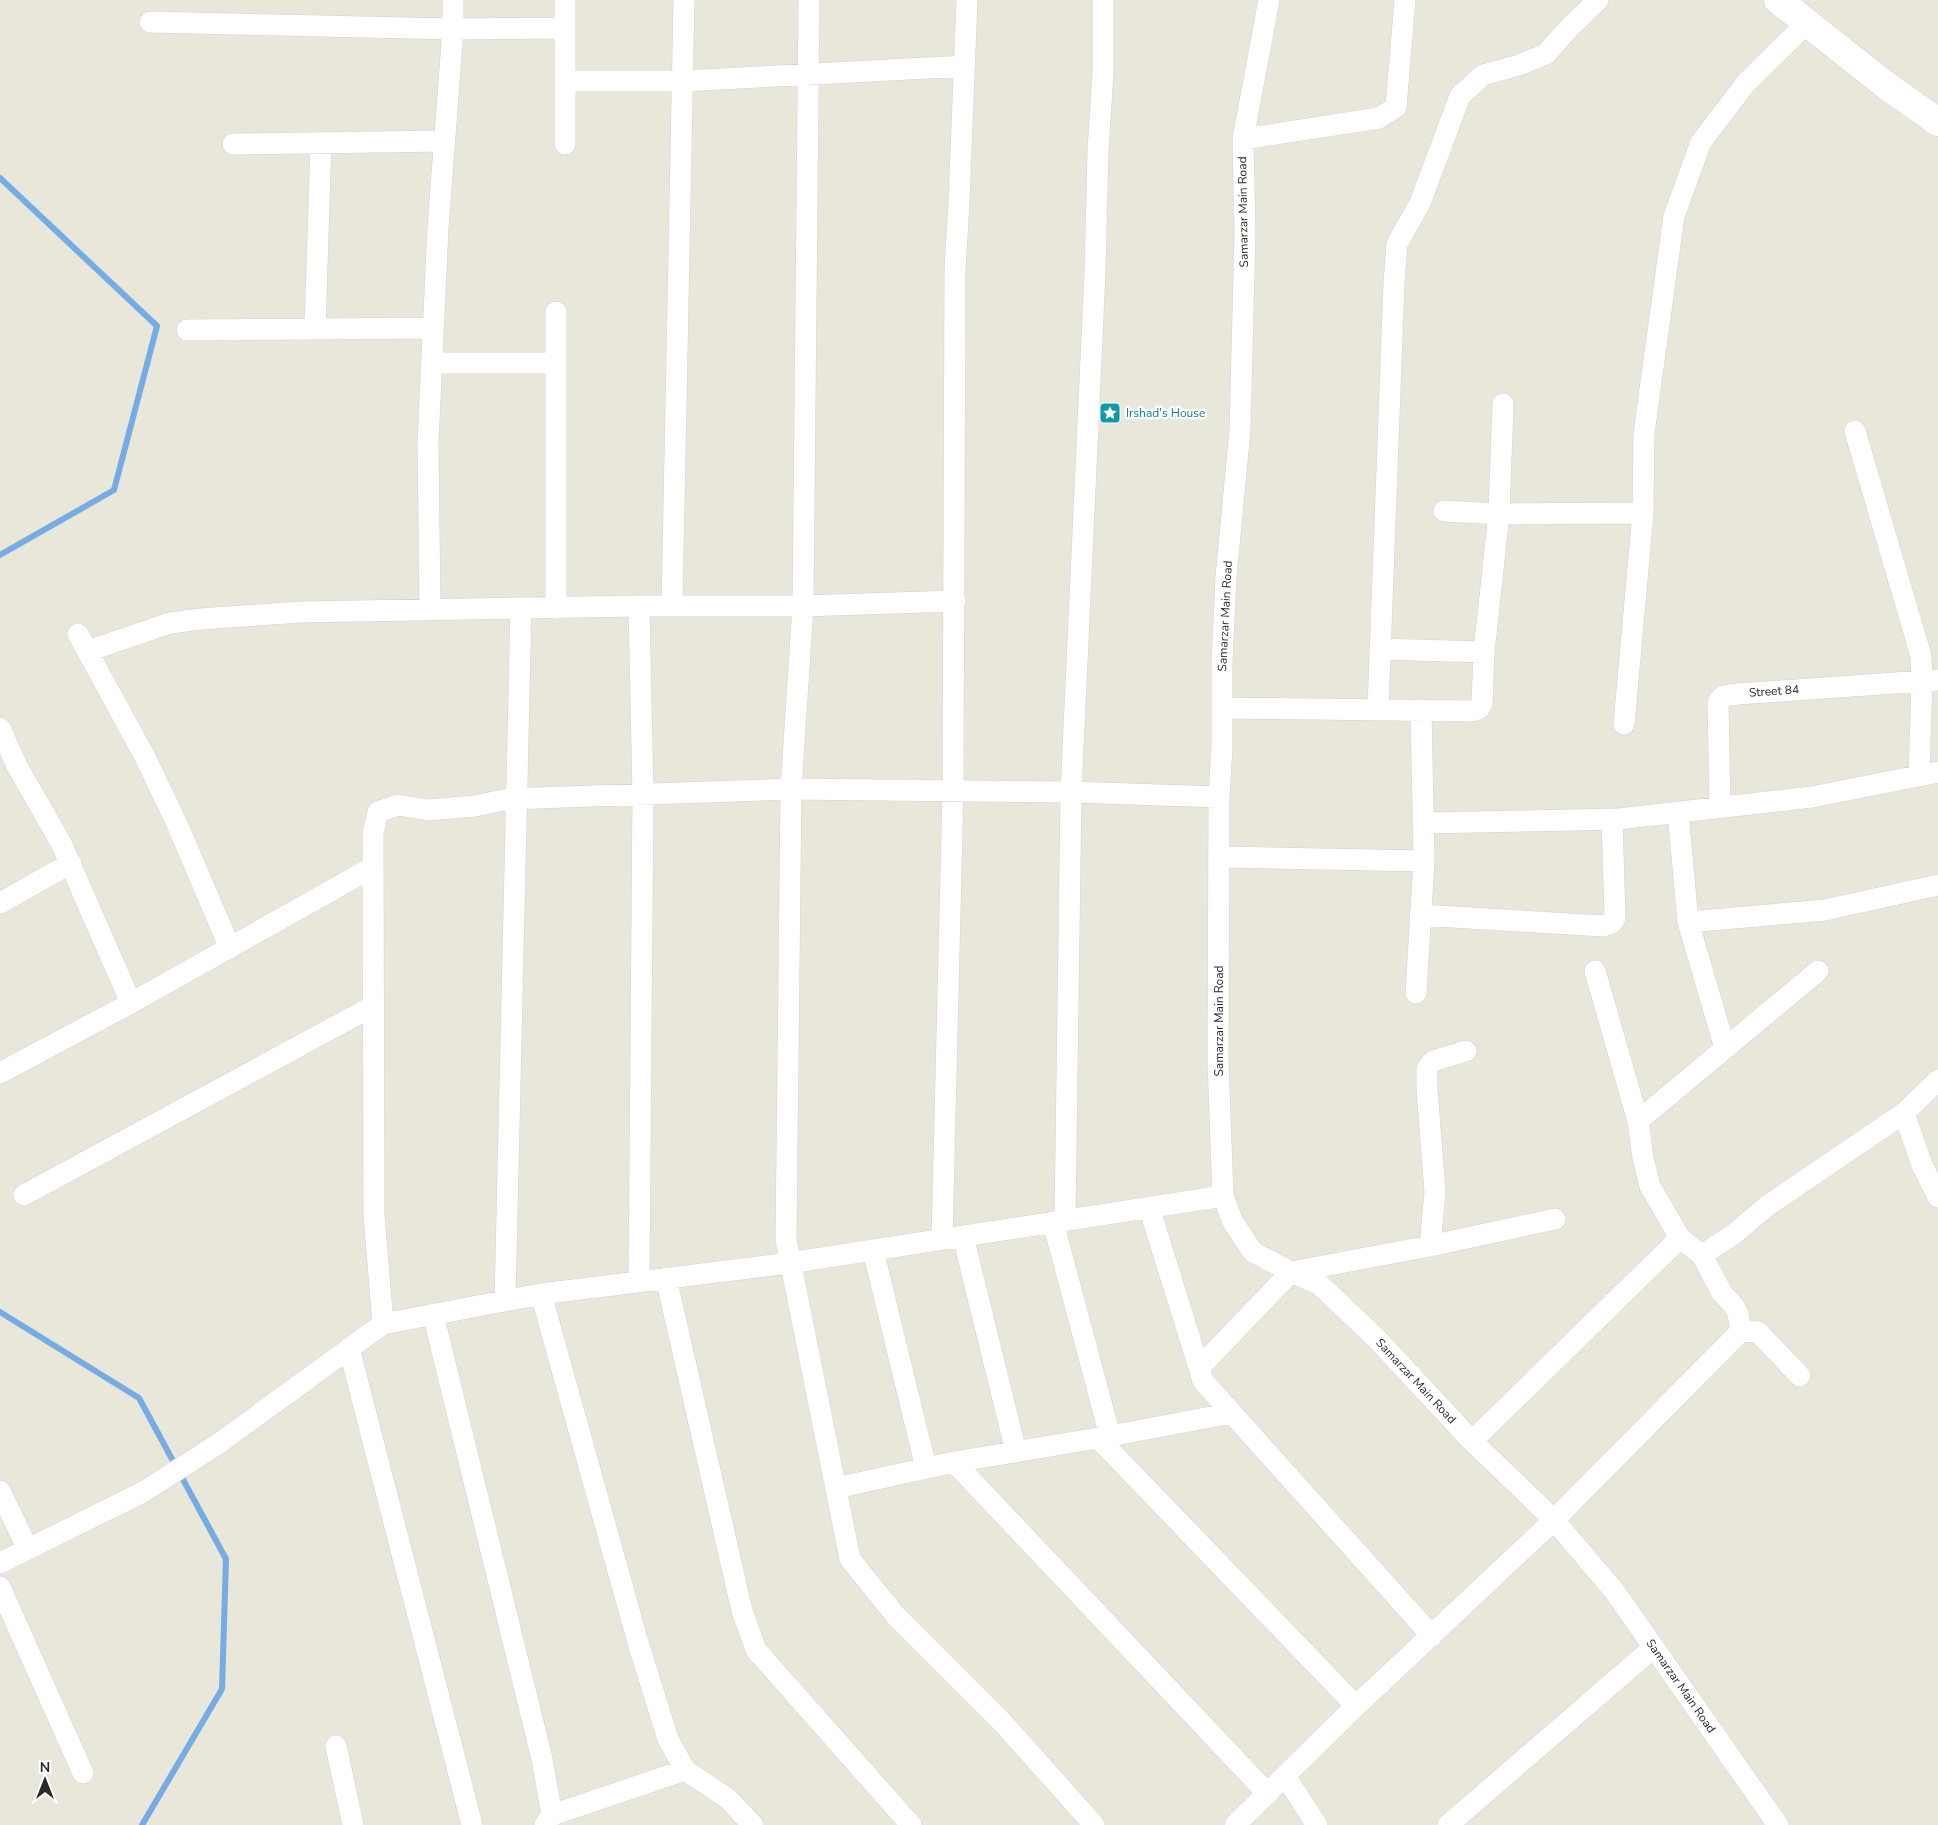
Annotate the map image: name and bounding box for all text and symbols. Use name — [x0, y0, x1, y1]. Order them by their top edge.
street label: Samarzar Main Road — [1234, 156, 1252, 268]
place icon: Irshad's House — [1098, 401, 1122, 425]
place label: Irshad's House — [1126, 405, 1205, 421]
street label: Samarzar Main Road — [1214, 560, 1236, 672]
street label: Street 84 — [1748, 681, 1800, 701]
street label: Samarzar Main Road — [1211, 965, 1227, 1077]
street label: Samarzar Main Road — [1372, 1335, 1460, 1427]
street label: Samarzar Main Road — [1643, 1636, 1719, 1736]
north arrow — [20, 1755, 70, 1805]
text: N — [40, 1758, 50, 1777]

